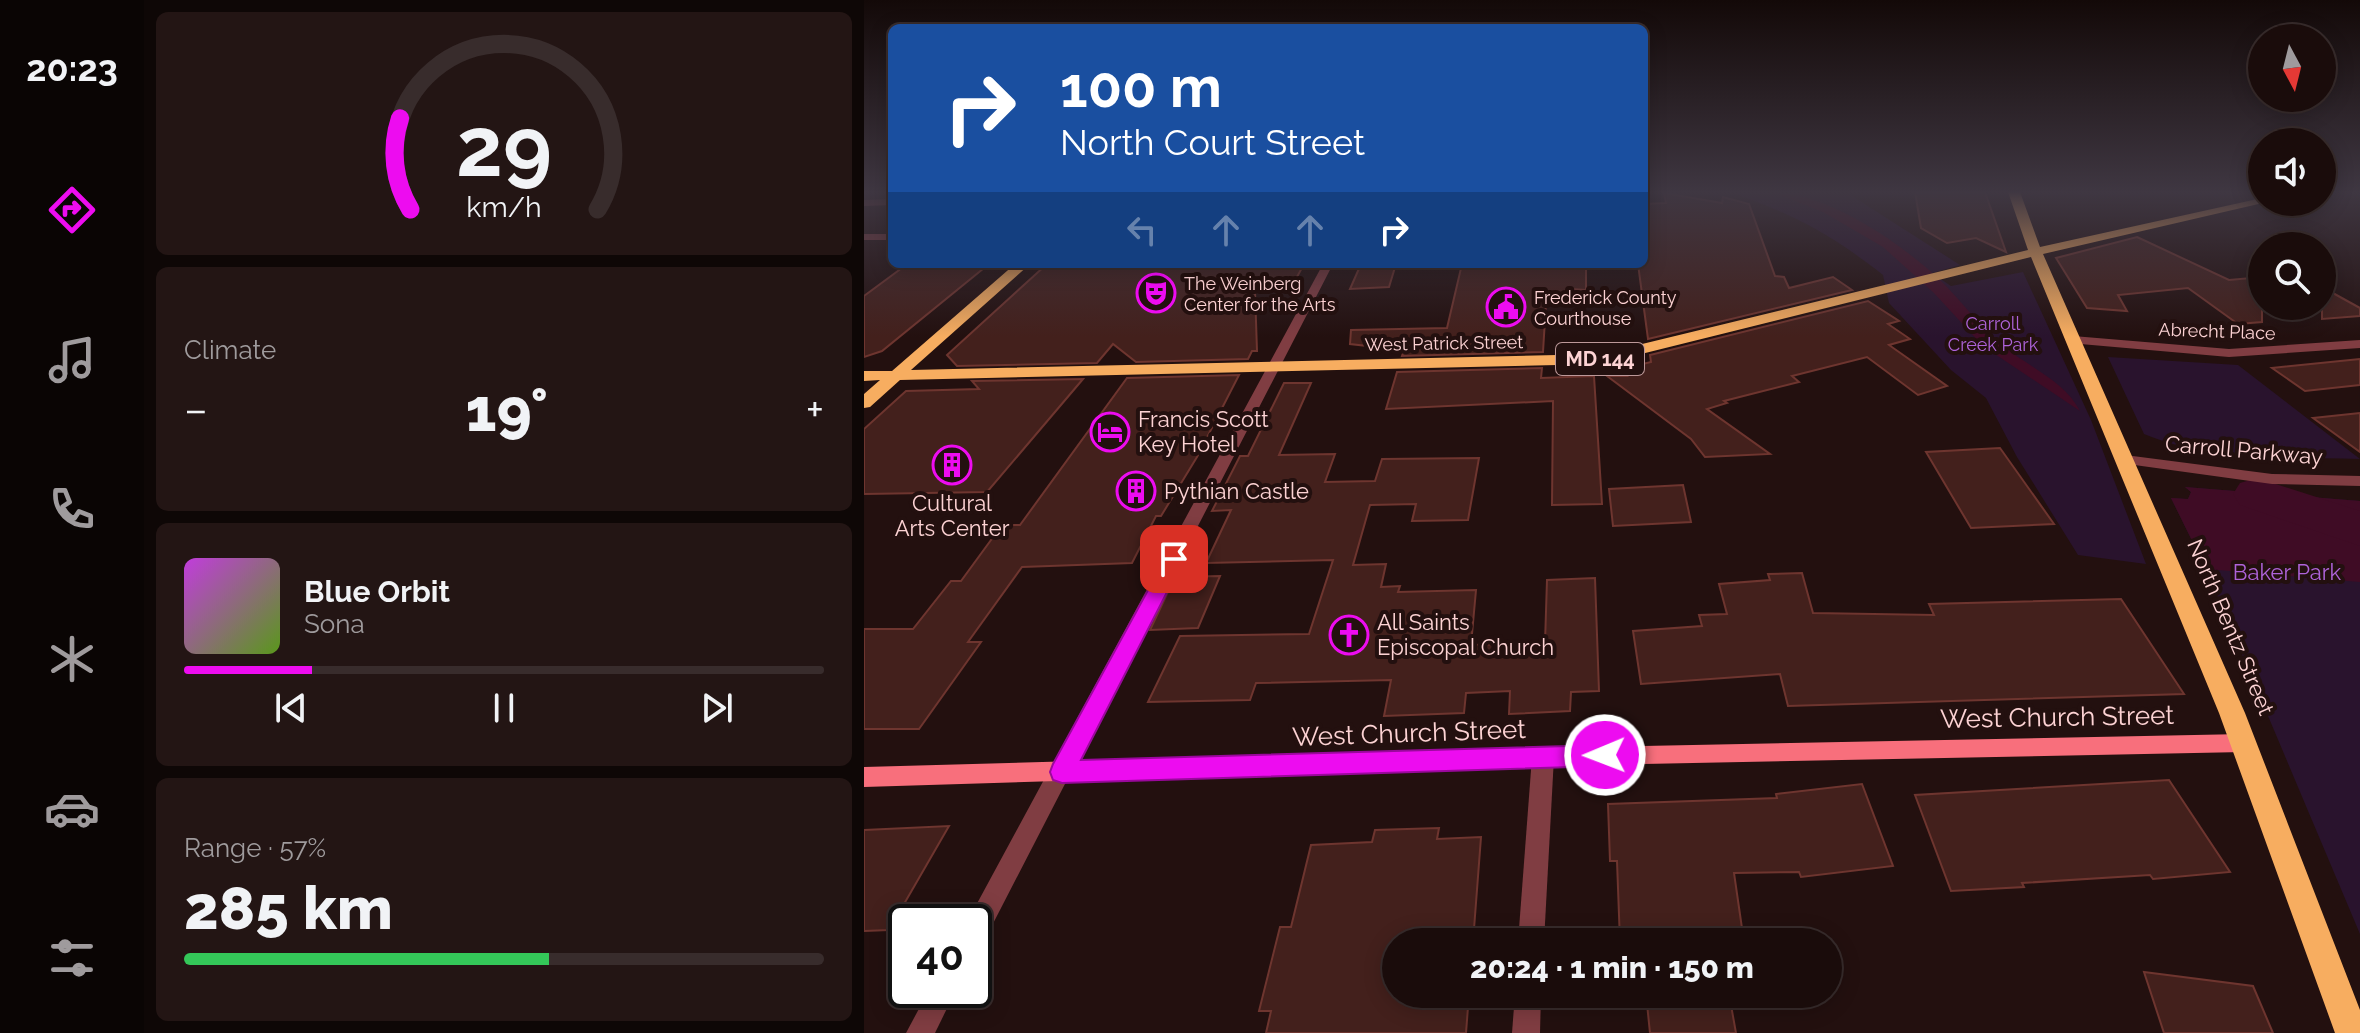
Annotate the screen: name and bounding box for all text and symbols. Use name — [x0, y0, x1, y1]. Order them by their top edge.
north arrow — [2248, 24, 2336, 112]
map controls — [2248, 24, 2336, 320]
text: 20:23 — [26, 47, 118, 89]
text: 100 m — [1060, 54, 1222, 120]
icon: right — [928, 56, 1032, 160]
text: 29 — [456, 97, 552, 194]
text: North Court Street — [1060, 121, 1365, 163]
button: sound — [2248, 128, 2336, 216]
icon: directions — [44, 182, 100, 238]
text: km/h — [466, 190, 542, 224]
icon: left — [1120, 208, 1164, 252]
icon: ahead — [1204, 208, 1248, 252]
icon: ahead — [1288, 208, 1332, 252]
icon: right — [1372, 208, 1416, 252]
button: search — [2248, 232, 2336, 320]
theatre icon: The Weinberg Center for the Arts — [1135, 272, 1177, 314]
place label: The Weinberg Center for the Arts — [1184, 273, 1336, 315]
public building icon: Frederick County Courthouse — [1485, 286, 1527, 328]
place label: Frederick County Courthouse — [1534, 287, 1677, 329]
park label: Carroll Creek Park — [1948, 313, 2039, 355]
street label: Abrecht Place — [2158, 318, 2276, 344]
street label: West Patrick Street — [1365, 331, 1523, 355]
icon: music — [44, 332, 100, 388]
text: Climate — [184, 335, 276, 365]
road number: MD 144 — [1556, 343, 1644, 375]
text: 19° — [466, 375, 548, 445]
text: − — [184, 384, 208, 435]
text: + — [806, 384, 824, 435]
place label: Francis Scott Key Hotel — [1138, 406, 1269, 457]
hotel icon: Francis Scott Key Hotel — [1089, 411, 1131, 453]
street label: Carroll Parkway — [2164, 430, 2324, 470]
building icon: Cultural Arts Center — [931, 444, 973, 486]
building icon: Pythian Castle — [1115, 470, 1157, 512]
place label: Pythian Castle — [1164, 478, 1309, 504]
icon: phone — [44, 481, 100, 537]
place label: Cultural Arts Center — [895, 490, 1010, 541]
pin — [1140, 525, 1208, 593]
street label: North Bentz Street — [2182, 535, 2280, 719]
icon: arrive — [1152, 537, 1196, 581]
park label: Baker Park — [2233, 559, 2342, 585]
text: Blue Orbit — [304, 574, 450, 609]
text: Sona — [304, 609, 365, 639]
place label: All Saints Episcopal Church — [1377, 609, 1554, 660]
church icon: All Saints Episcopal Church — [1328, 614, 1370, 656]
icon: climate — [44, 631, 100, 687]
icon: previous — [269, 686, 313, 730]
icon: pause — [482, 686, 526, 730]
icon: next — [695, 686, 739, 730]
street label: West Church Street — [1940, 700, 2174, 734]
position arrow — [1563, 713, 1647, 797]
street label: West Church Street — [1292, 714, 1527, 752]
icon: car — [44, 781, 100, 837]
text: Range · 57% — [184, 833, 326, 863]
text: 285 km — [184, 873, 393, 943]
speed limit sign: 40 — [888, 904, 992, 1008]
icon: filters — [44, 930, 100, 986]
text: 20:24 · 1 min · 150 m — [1470, 950, 1754, 985]

